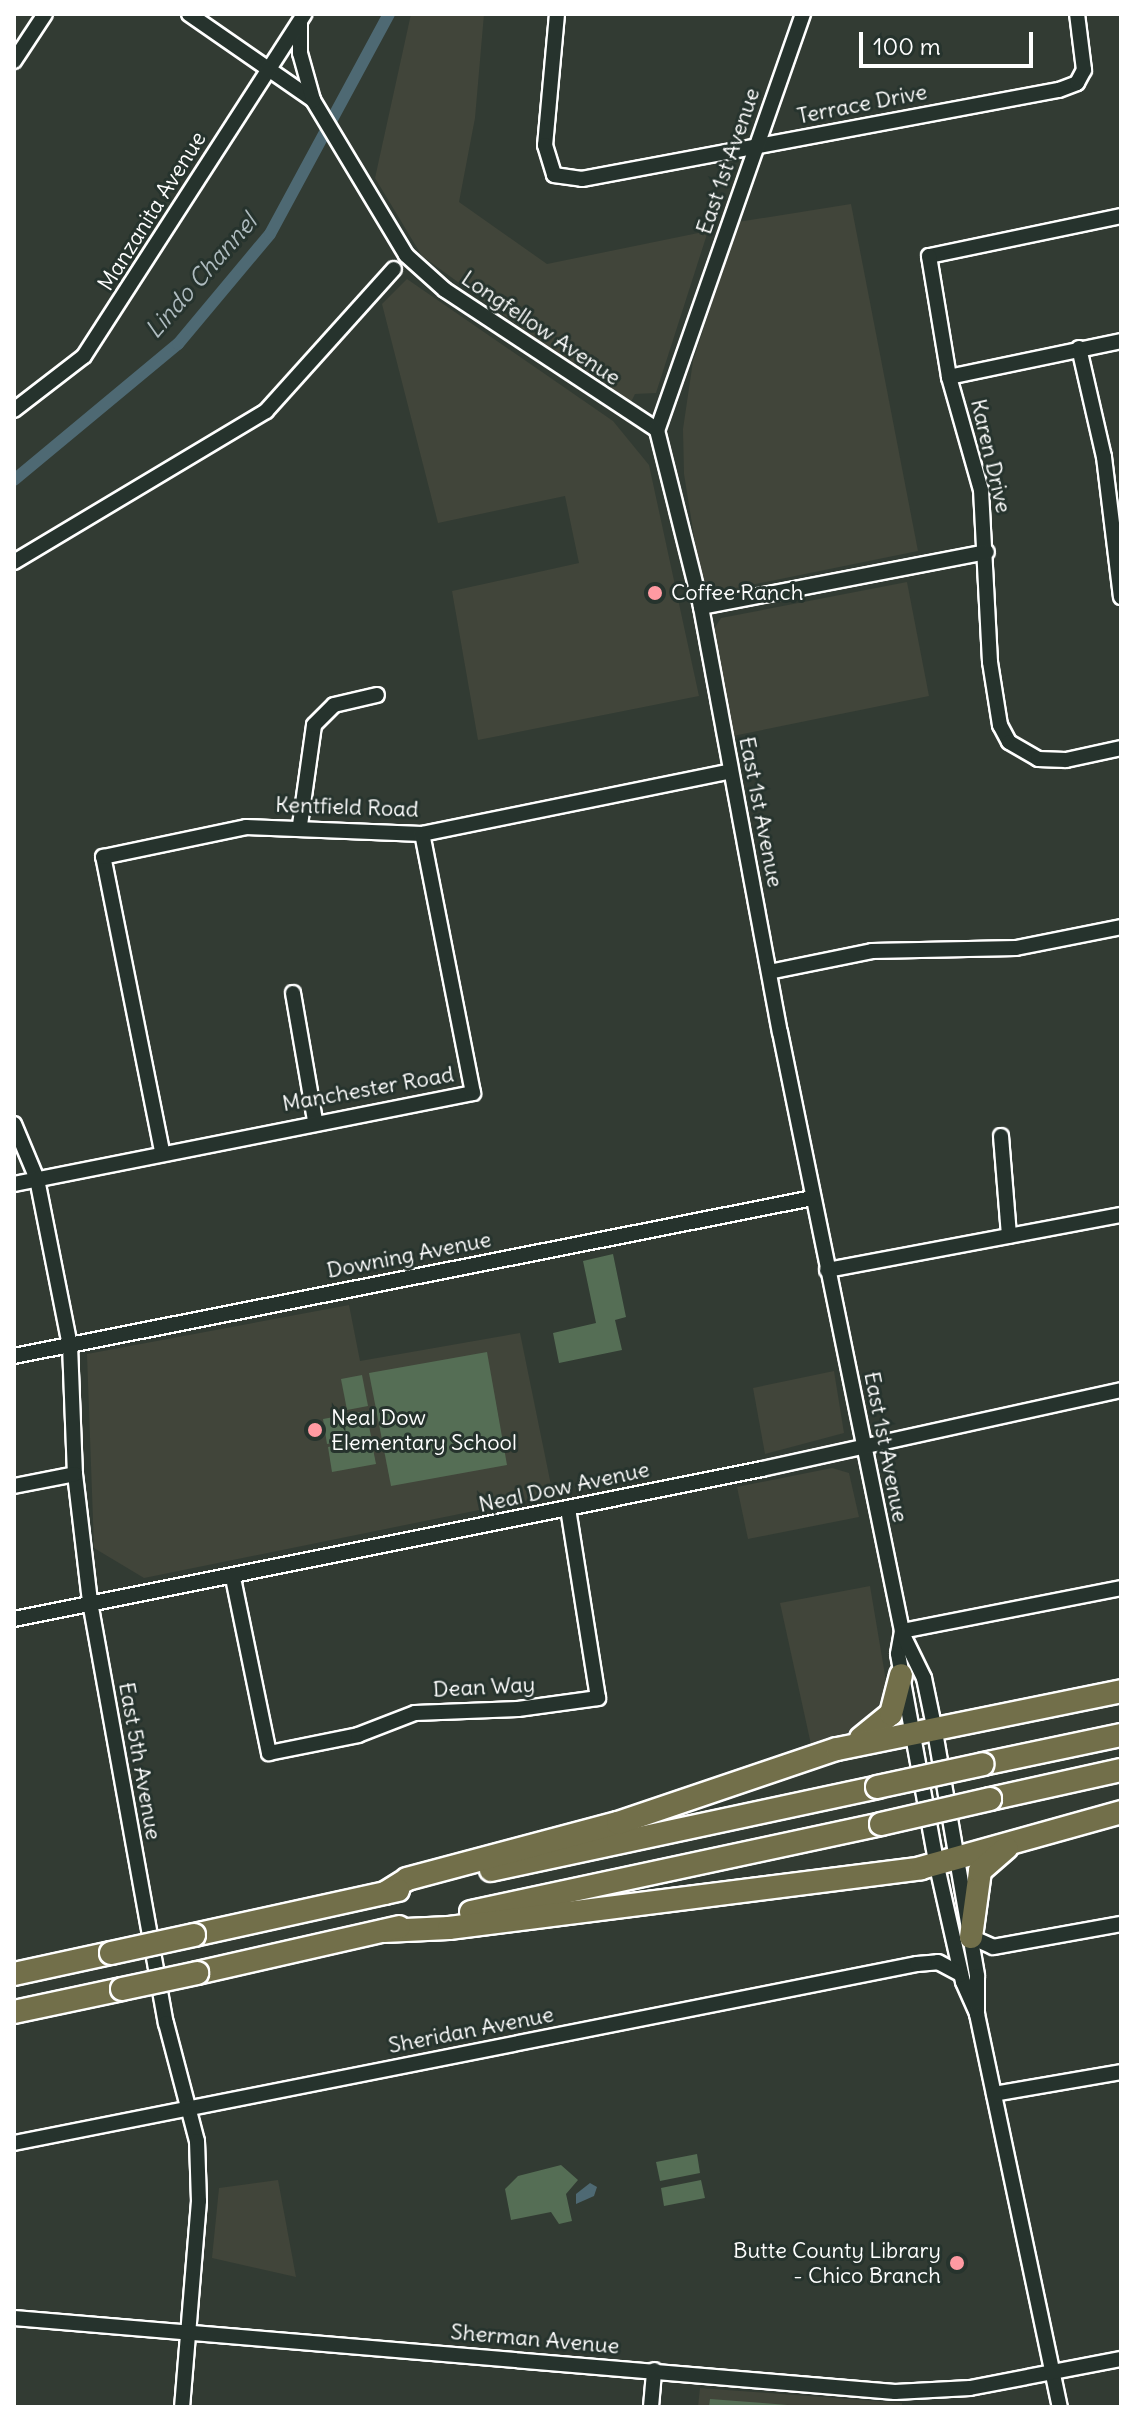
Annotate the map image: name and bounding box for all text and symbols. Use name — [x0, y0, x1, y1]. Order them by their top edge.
scale bar — [863, 16, 1037, 66]
text: 100 m — [873, 31, 941, 61]
street label: Terrace Drive — [795, 78, 929, 130]
street label: East 1st Avenue — [691, 84, 765, 238]
street label: Manzanita Avenue — [92, 127, 212, 295]
water label: Lindo Channel — [139, 208, 263, 344]
street label: Longfellow Avenue — [456, 265, 626, 391]
street label: Karen Drive — [965, 396, 1017, 516]
place label: Coffee Ranch — [671, 580, 803, 606]
marker: Coffee Ranch — [646, 584, 664, 602]
street label: East 1st Avenue — [733, 734, 789, 890]
street label: Kentfield Road — [275, 791, 419, 823]
street label: Manchester Road — [280, 1061, 456, 1117]
street label: Downing Avenue — [325, 1226, 493, 1284]
street label: East 1st Avenue — [858, 1369, 914, 1525]
place label: Neal Dow Elementary School — [331, 1404, 517, 1456]
marker: Neal Dow Elementary School — [306, 1421, 324, 1439]
street label: Neal Dow Avenue — [476, 1456, 652, 1518]
street label: Dean Way — [432, 1671, 536, 1703]
street label: East 5th Avenue — [113, 1680, 167, 1842]
street label: Sheridan Avenue — [386, 2001, 556, 2059]
place label: Butte County Library - Chico Branch — [733, 2237, 941, 2288]
marker: Butte County Library - Chico Branch — [948, 2254, 966, 2272]
street label: Sherman Avenue — [450, 2318, 620, 2360]

